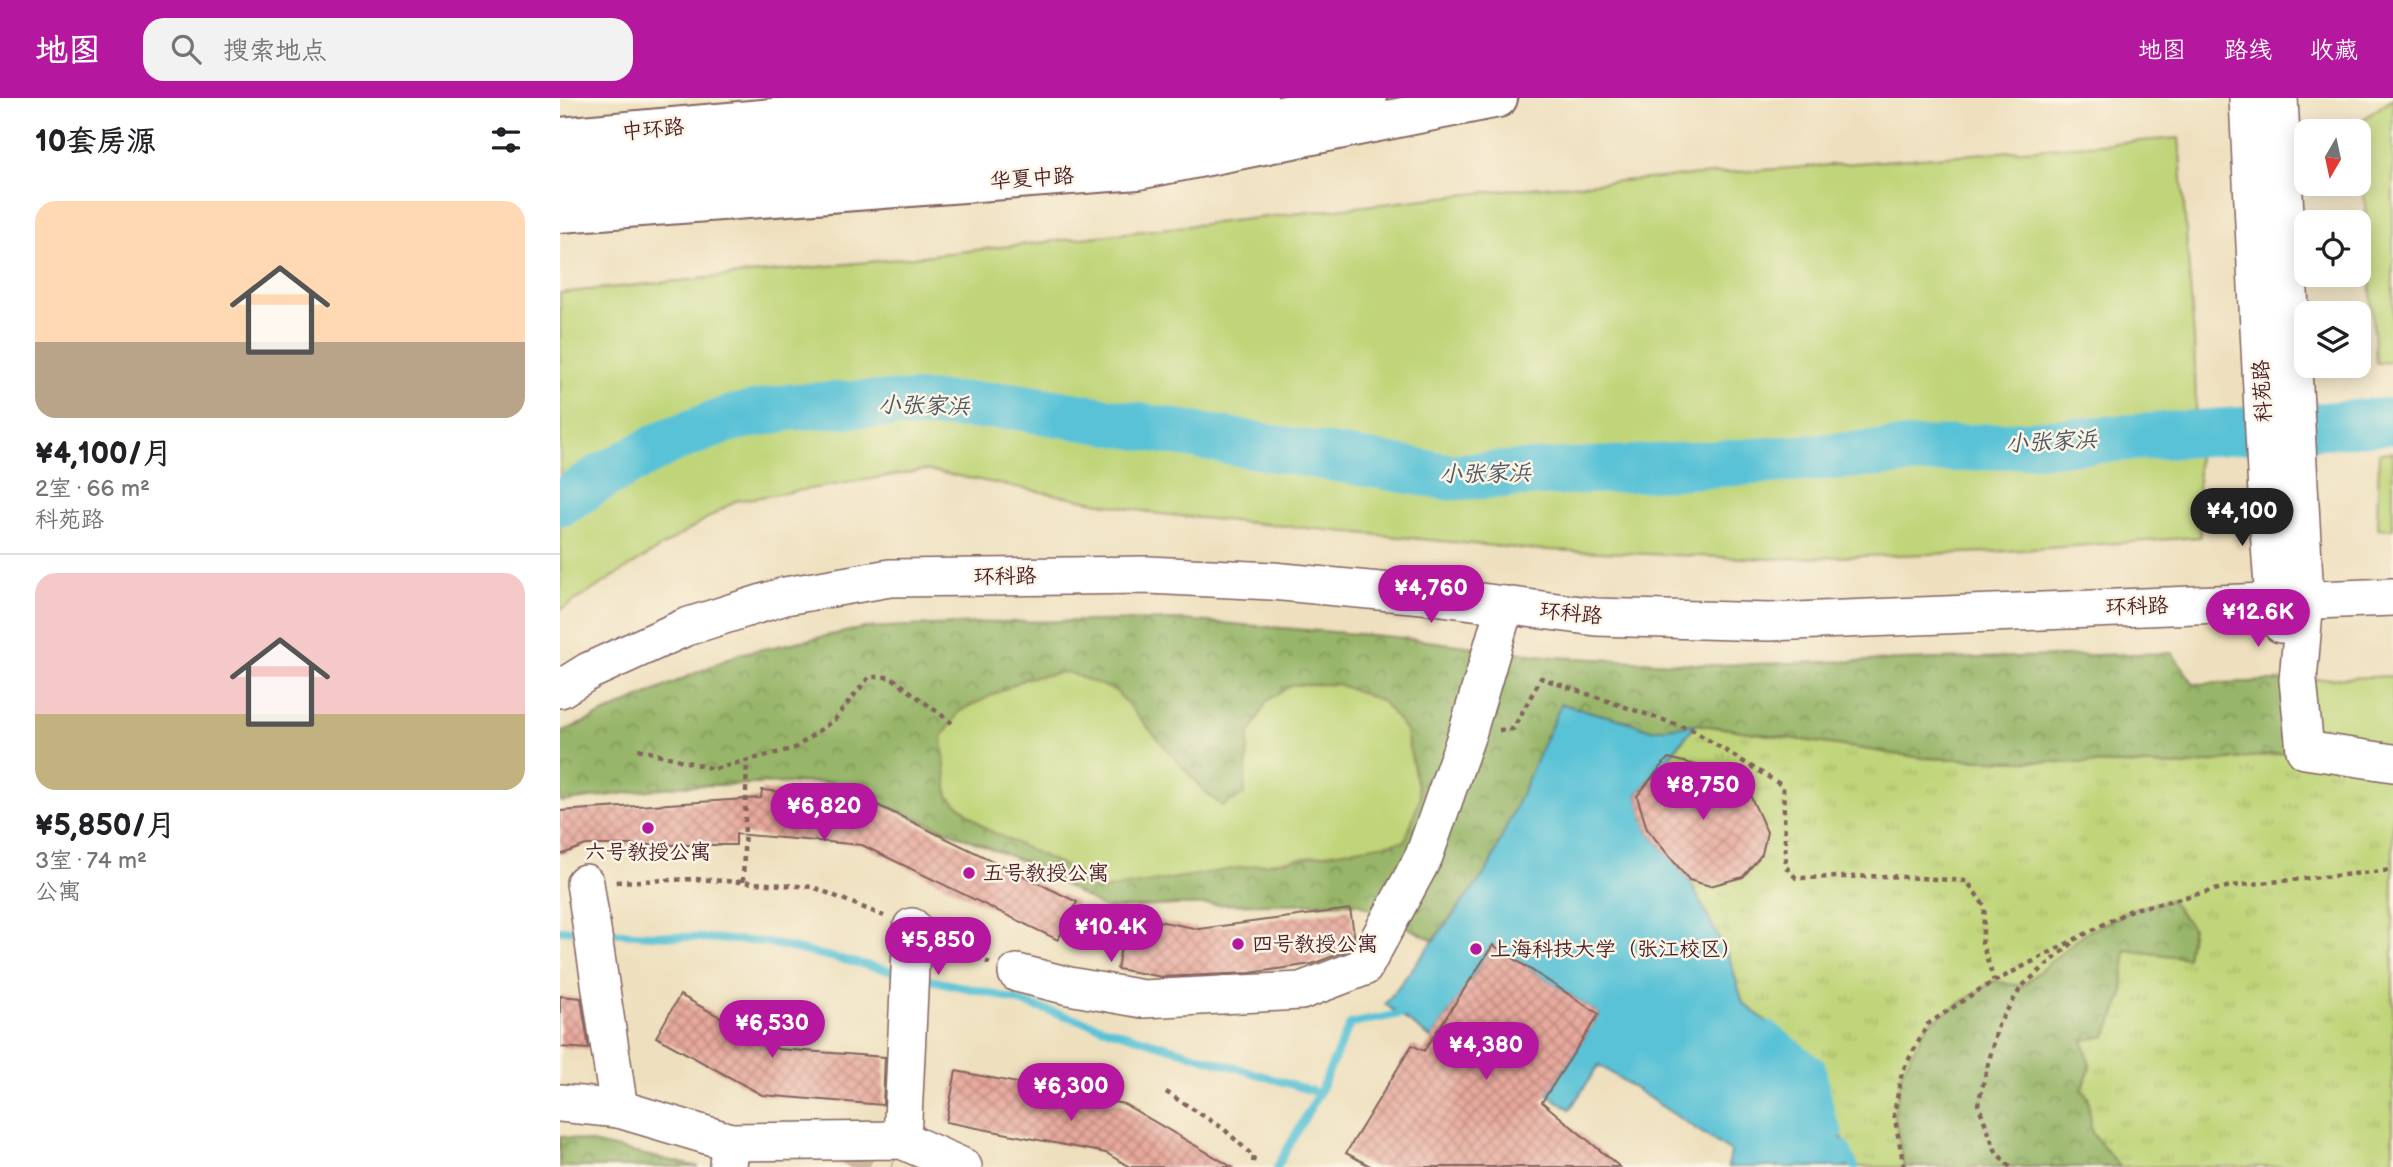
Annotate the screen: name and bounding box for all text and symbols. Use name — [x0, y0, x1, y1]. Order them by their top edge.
search box — [143, 18, 633, 81]
icon: search — [167, 30, 205, 68]
text: 地图 — [35, 31, 101, 71]
text: 搜索地点 — [223, 36, 327, 67]
text: 地图 — [2138, 36, 2186, 65]
text: 路线 — [2224, 36, 2272, 65]
text: 收藏 — [2310, 36, 2358, 65]
street label: 中环路 — [621, 114, 686, 145]
north arrow — [2294, 119, 2371, 196]
map controls — [2294, 119, 2371, 378]
icon: filters — [487, 121, 525, 159]
text: 10套房源 — [35, 124, 156, 160]
street label: 华夏中路 — [989, 163, 1075, 194]
button: locate — [2294, 210, 2371, 287]
icon: home — [217, 247, 343, 373]
button: layers — [2294, 301, 2371, 378]
street label: 科苑路 — [2248, 359, 2277, 423]
water label: 小张家浜 — [878, 391, 971, 421]
water label: 小张家浜 — [2004, 426, 2099, 458]
text: ¥4,100/月 — [35, 436, 172, 472]
water label: 小张家浜 — [1439, 459, 1532, 489]
text: 2室 · 66 m² — [35, 475, 150, 503]
pin: ¥4,100 — [2185, 489, 2299, 548]
text: ¥4,100 — [2206, 497, 2278, 525]
text: 科苑路 — [35, 506, 104, 534]
street label: 环科路 — [973, 563, 1037, 590]
pin: ¥4,760 — [1374, 566, 1488, 625]
text: ¥4,760 — [1394, 574, 1468, 602]
pin: ¥12.6K — [2201, 589, 2315, 649]
street label: 环科路 — [2105, 593, 2169, 620]
street label: 环科路 — [1538, 598, 1604, 629]
text: ¥12.6K — [2222, 598, 2294, 626]
icon: home — [217, 619, 343, 745]
pin: ¥8,750 — [1646, 762, 1760, 822]
text: ¥8,750 — [1666, 771, 1740, 799]
pin: ¥6,820 — [767, 784, 881, 843]
text: ¥6,820 — [787, 792, 861, 820]
text: ¥5,850/月 — [35, 808, 176, 844]
marker: 六号教授公寓 — [640, 820, 656, 836]
place label: 六号教授公寓 — [585, 840, 711, 865]
text: 3室 · 74 m² — [35, 847, 147, 875]
place label: 五号教授公寓 — [983, 861, 1109, 886]
marker: 五号教授公寓 — [961, 865, 977, 881]
text: 公寓 — [35, 878, 81, 906]
pin: ¥10.4K — [1054, 904, 1168, 964]
text: ¥10.4K — [1075, 913, 1147, 941]
pin: ¥5,850 — [881, 918, 995, 977]
text: ¥5,850 — [901, 926, 975, 954]
place label: 四号教授公寓 — [1252, 932, 1378, 957]
marker: 四号教授公寓 — [1230, 936, 1246, 952]
place label: 上海科技大学（张江校区） — [1490, 937, 1742, 962]
marker: 上海科技大学（张江校区） — [1468, 941, 1484, 957]
pin: ¥6,530 — [715, 1000, 829, 1060]
text: ¥6,530 — [735, 1009, 809, 1037]
pin: ¥4,380 — [1429, 1023, 1543, 1082]
text: ¥4,380 — [1449, 1031, 1523, 1059]
pin: ¥6,300 — [1014, 1063, 1128, 1123]
text: ¥6,300 — [1033, 1072, 1109, 1100]

